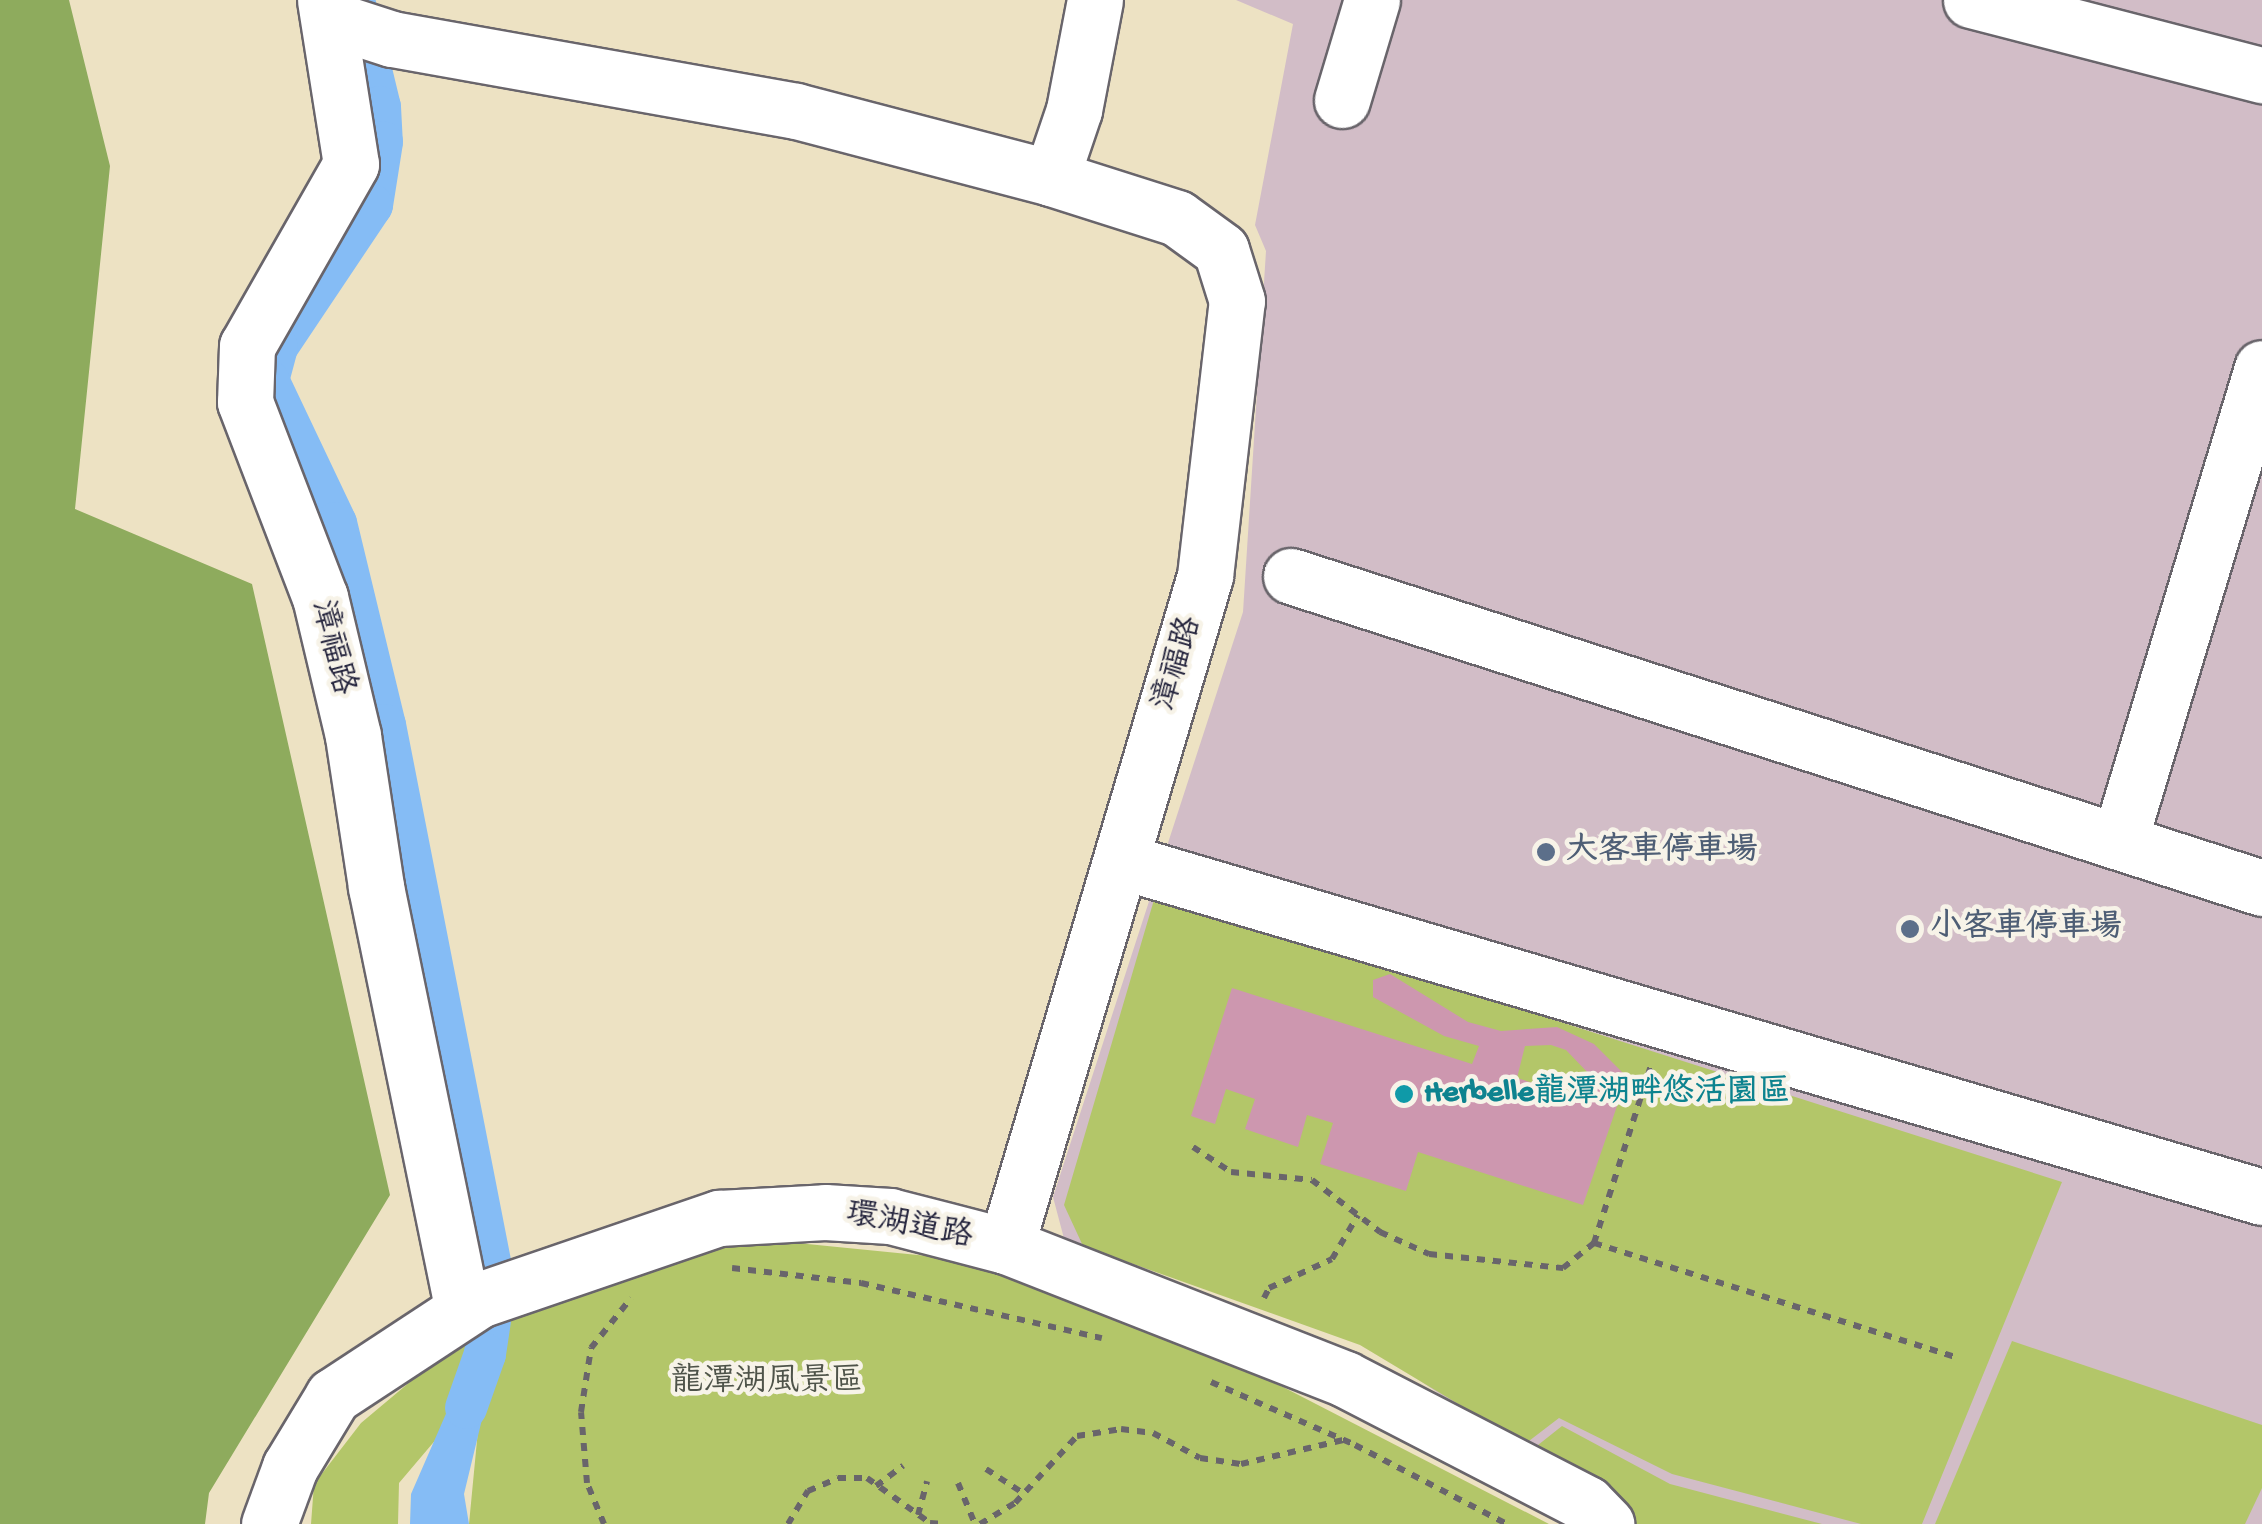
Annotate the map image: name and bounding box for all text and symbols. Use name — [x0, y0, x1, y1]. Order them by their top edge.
street label: 漳福路 — [301, 597, 361, 699]
street label: 漳福路 — [1147, 612, 1211, 716]
place label: 大客車停車場 — [1566, 833, 1758, 871]
marker: 大客車停車場 — [1535, 841, 1557, 863]
place label: 小客車停車場 — [1930, 910, 2122, 948]
marker: 小客車停車場 — [1899, 918, 1921, 940]
place label: Herbelle龍潭湖畔悠活園區 — [1424, 1075, 1790, 1113]
marker: Herbelle龍潭湖畔悠活園區 — [1393, 1083, 1415, 1105]
street label: 環湖道路 — [843, 1196, 975, 1258]
park label: 龍潭湖風景區 — [671, 1364, 863, 1402]

